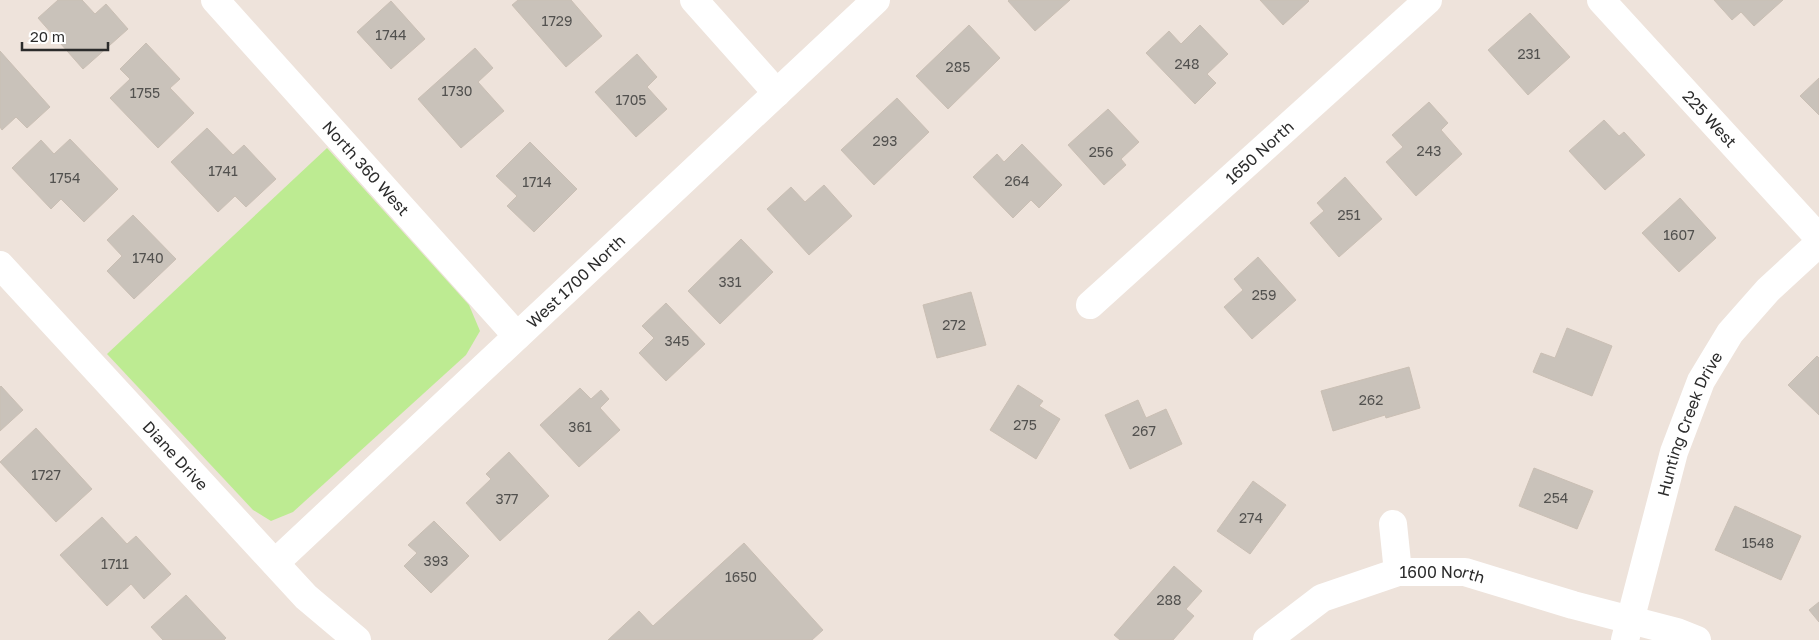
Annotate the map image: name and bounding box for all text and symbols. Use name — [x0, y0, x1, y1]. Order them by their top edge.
house number: 1729 — [542, 12, 572, 29]
scale bar — [22, 20, 109, 52]
house number: 1744 — [375, 26, 407, 43]
text: 20 m — [30, 27, 65, 45]
house number: 231 — [1517, 45, 1541, 62]
house number: 248 — [1174, 55, 1200, 72]
house number: 285 — [946, 58, 970, 75]
house number: 1730 — [441, 82, 473, 99]
house number: 1755 — [130, 84, 160, 101]
street label: 225 West — [1678, 86, 1741, 152]
house number: 1705 — [615, 91, 647, 108]
street label: 1650 North — [1221, 116, 1298, 188]
street label: North 360 West — [318, 117, 414, 220]
house number: 293 — [873, 132, 897, 149]
house number: 243 — [1417, 142, 1441, 159]
house number: 256 — [1089, 143, 1113, 160]
house number: 1741 — [208, 162, 238, 179]
house number: 1754 — [50, 169, 80, 186]
house number: 264 — [1004, 172, 1030, 189]
house number: 1714 — [522, 173, 552, 190]
house number: 251 — [1337, 206, 1361, 223]
house number: 1607 — [1663, 226, 1695, 243]
street label: West 1700 North — [522, 230, 629, 332]
house number: 1740 — [132, 249, 164, 266]
house number: 331 — [718, 273, 742, 290]
house number: 259 — [1252, 286, 1276, 303]
house number: 272 — [942, 316, 966, 333]
house number: 345 — [665, 332, 689, 349]
street label: Hunting Creek Drive — [1653, 348, 1727, 498]
house number: 262 — [1359, 391, 1383, 408]
house number: 275 — [1013, 416, 1037, 433]
street label: Diane Drive — [139, 417, 212, 494]
house number: 361 — [568, 418, 592, 435]
house number: 267 — [1132, 422, 1156, 439]
house number: 1727 — [31, 466, 61, 483]
house number: 254 — [1544, 489, 1568, 506]
house number: 377 — [495, 490, 519, 507]
house number: 274 — [1239, 509, 1263, 526]
house number: 1548 — [1742, 534, 1774, 551]
house number: 393 — [424, 552, 448, 569]
house number: 1711 — [101, 555, 129, 572]
street label: 1600 North — [1400, 562, 1487, 588]
house number: 1650 — [725, 568, 757, 585]
house number: 288 — [1156, 591, 1182, 608]

